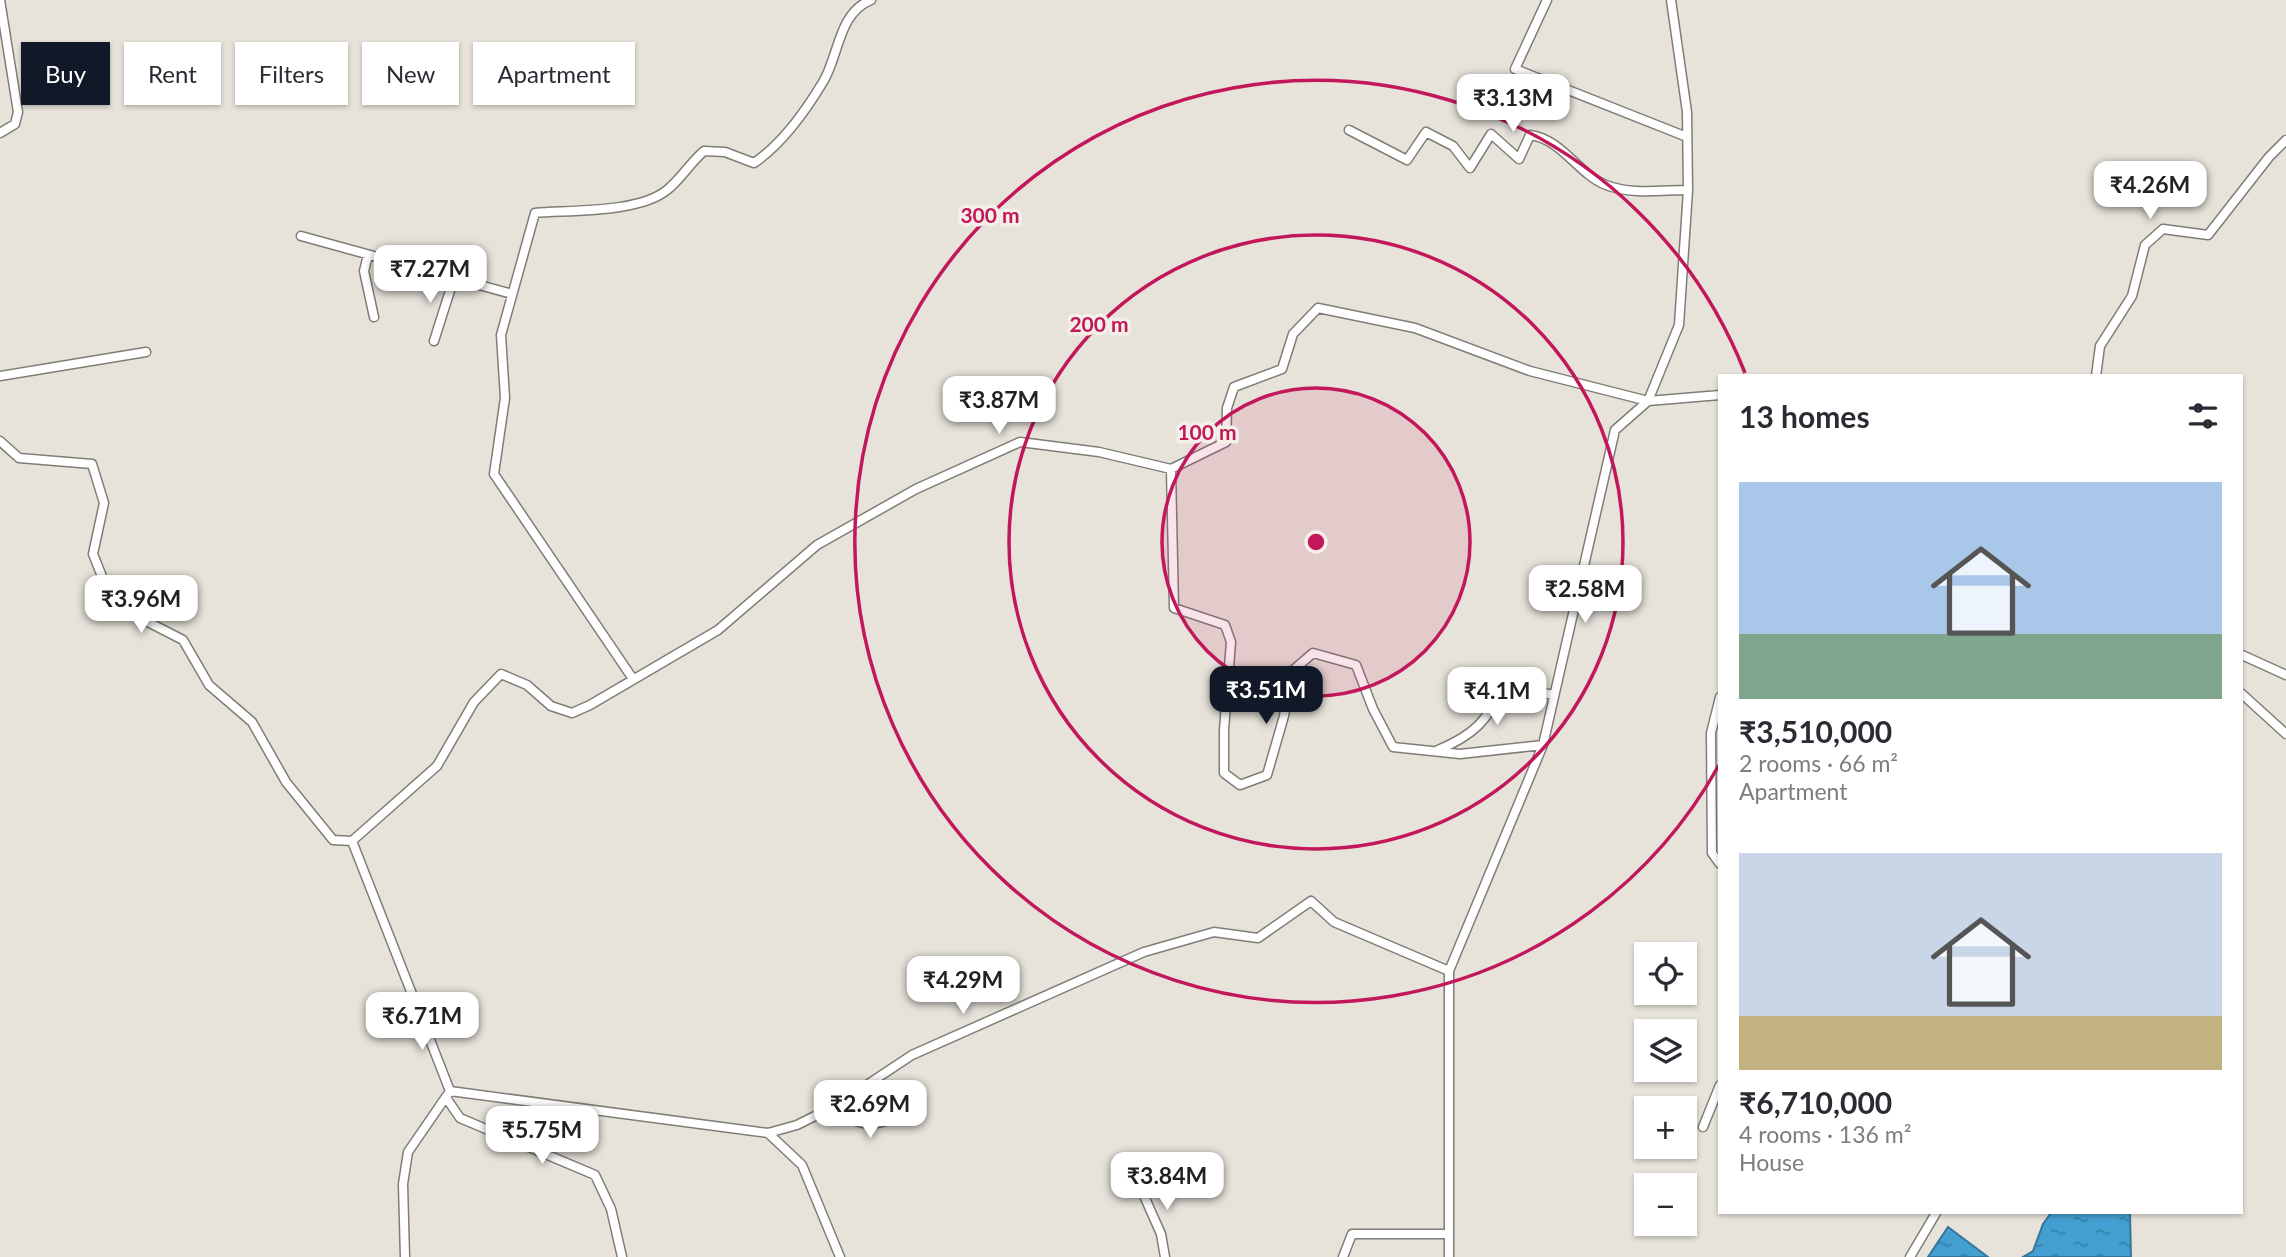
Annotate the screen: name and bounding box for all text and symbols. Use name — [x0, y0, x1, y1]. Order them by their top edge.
chip: Buy — [21, 42, 110, 105]
chip: Rent — [124, 42, 221, 105]
chip: Filters — [235, 42, 348, 105]
chip: New — [362, 42, 459, 105]
chip: Apartment — [473, 42, 635, 105]
pin: ₹3.13M — [1456, 74, 1570, 134]
text: ₹3.13M — [1473, 83, 1553, 111]
pin: ₹4.26M — [2093, 162, 2207, 221]
text: ₹4.26M — [2110, 170, 2190, 198]
text: 300 m — [960, 202, 1020, 227]
pin: ₹7.27M — [373, 246, 487, 305]
text: ₹7.27M — [390, 254, 470, 282]
text: 200 m — [1069, 311, 1129, 336]
pin: ₹3.87M — [942, 376, 1056, 436]
text: ₹3.87M — [959, 385, 1039, 413]
icon: filters — [2184, 397, 2222, 435]
text: 13 homes — [1739, 398, 1870, 434]
text: 100 m — [1177, 419, 1237, 444]
icon: home — [1918, 528, 2044, 654]
centre of rings — [1304, 530, 1328, 554]
pin: ₹2.58M — [1528, 566, 1642, 625]
text: ₹2.58M — [1545, 574, 1625, 602]
pin: ₹3.96M — [84, 576, 198, 635]
text: ₹3.96M — [101, 584, 181, 612]
pin: ₹3.51M — [1209, 666, 1323, 726]
pin: ₹4.1M — [1448, 668, 1546, 727]
text: ₹3.51M — [1226, 675, 1306, 703]
text: ₹4.1M — [1463, 676, 1531, 704]
text: ₹3,510,000 — [1739, 713, 1892, 749]
text: 2 rooms · 66 m² — [1739, 749, 1898, 777]
text: Apartment — [1739, 777, 1847, 805]
icon: home — [1918, 899, 2044, 1025]
map controls — [1634, 942, 1697, 1236]
button: locate — [1634, 942, 1697, 1005]
pin: ₹4.29M — [906, 956, 1020, 1016]
text: ₹4.29M — [923, 965, 1003, 993]
pin: ₹6.71M — [365, 992, 479, 1052]
text: ₹6.71M — [382, 1001, 462, 1029]
button: layers — [1634, 1019, 1697, 1082]
pin: ₹2.69M — [813, 1080, 927, 1140]
text: ₹6,710,000 — [1739, 1084, 1892, 1120]
text: ₹2.69M — [830, 1089, 910, 1117]
button: + — [1634, 1096, 1697, 1159]
pin: ₹5.75M — [485, 1106, 599, 1166]
text: ₹5.75M — [502, 1115, 582, 1143]
text: 4 rooms · 136 m² — [1739, 1120, 1911, 1148]
text: House — [1739, 1148, 1804, 1176]
pin: ₹3.84M — [1110, 1152, 1224, 1212]
text: ₹3.84M — [1127, 1161, 1207, 1189]
button: − — [1634, 1173, 1697, 1236]

